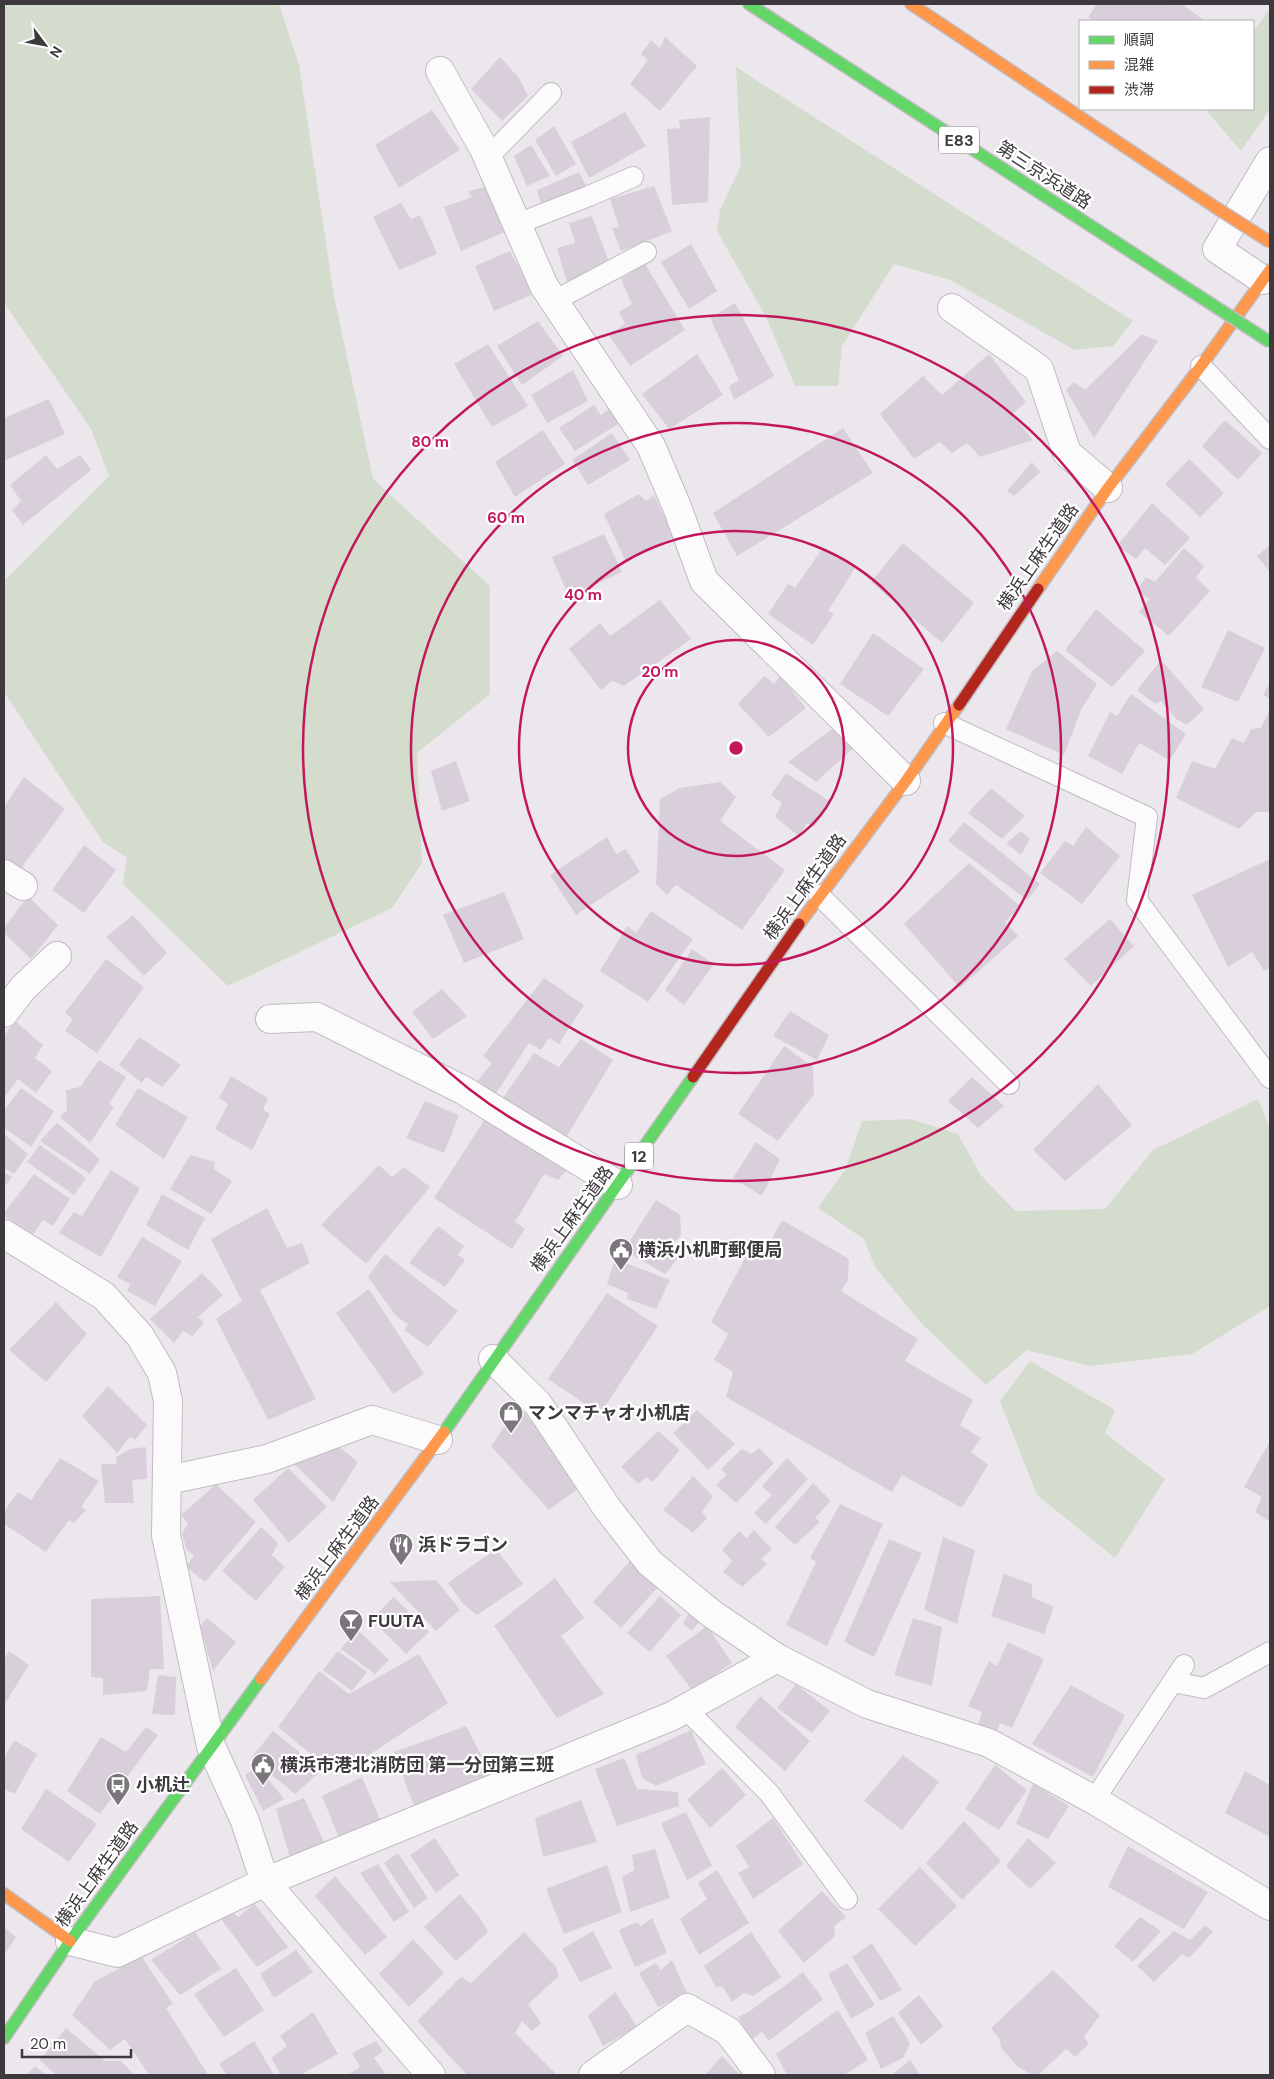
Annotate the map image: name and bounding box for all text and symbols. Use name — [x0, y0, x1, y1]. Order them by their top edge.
north arrow — [20, 20, 70, 70]
legend — [1079, 20, 1254, 110]
text: 順調 — [1124, 30, 1154, 50]
text: N — [46, 43, 66, 61]
text: 混雑 — [1124, 55, 1154, 75]
text: 渋滞 — [1124, 80, 1154, 100]
road number: E83 — [939, 126, 979, 154]
street label: 第三京浜道路 — [992, 136, 1096, 214]
text: 80 m — [411, 432, 449, 452]
street label: 横浜上麻生道路 — [992, 499, 1084, 615]
text: 60 m — [487, 508, 525, 528]
text: 40 m — [564, 585, 602, 605]
text: 20 m — [642, 662, 678, 682]
centre of rings — [727, 739, 745, 757]
street label: 横浜上麻生道路 — [758, 829, 852, 945]
road number: 12 — [625, 1142, 653, 1170]
street label: 横浜上麻生道路 — [525, 1161, 619, 1277]
public building icon: 横浜小机町郵便局 — [608, 1237, 634, 1271]
place label: 横浜小机町郵便局 — [638, 1238, 782, 1262]
shop icon: マンマチャオ小机店 — [498, 1400, 524, 1434]
place label: マンマチャオ小机店 — [528, 1401, 690, 1425]
street label: 横浜上麻生道路 — [290, 1490, 384, 1606]
restaurant icon: 浜ドラゴン — [388, 1532, 414, 1566]
place label: 浜ドラゴン — [418, 1533, 508, 1557]
bar icon: FUUTA — [338, 1608, 364, 1642]
place label: FUUTA — [368, 1609, 425, 1633]
public building icon: 横浜市港北消防団 第一分団第三班 — [250, 1752, 276, 1786]
place label: 横浜市港北消防団 第一分団第三班 — [280, 1753, 554, 1777]
bus stop icon: 小机辻 — [105, 1772, 131, 1806]
place label: 小机辻 — [136, 1773, 190, 1797]
street label: 横浜上麻生道路 — [50, 1816, 144, 1932]
scale bar — [22, 2026, 131, 2058]
text: 20 m — [30, 2034, 66, 2054]

